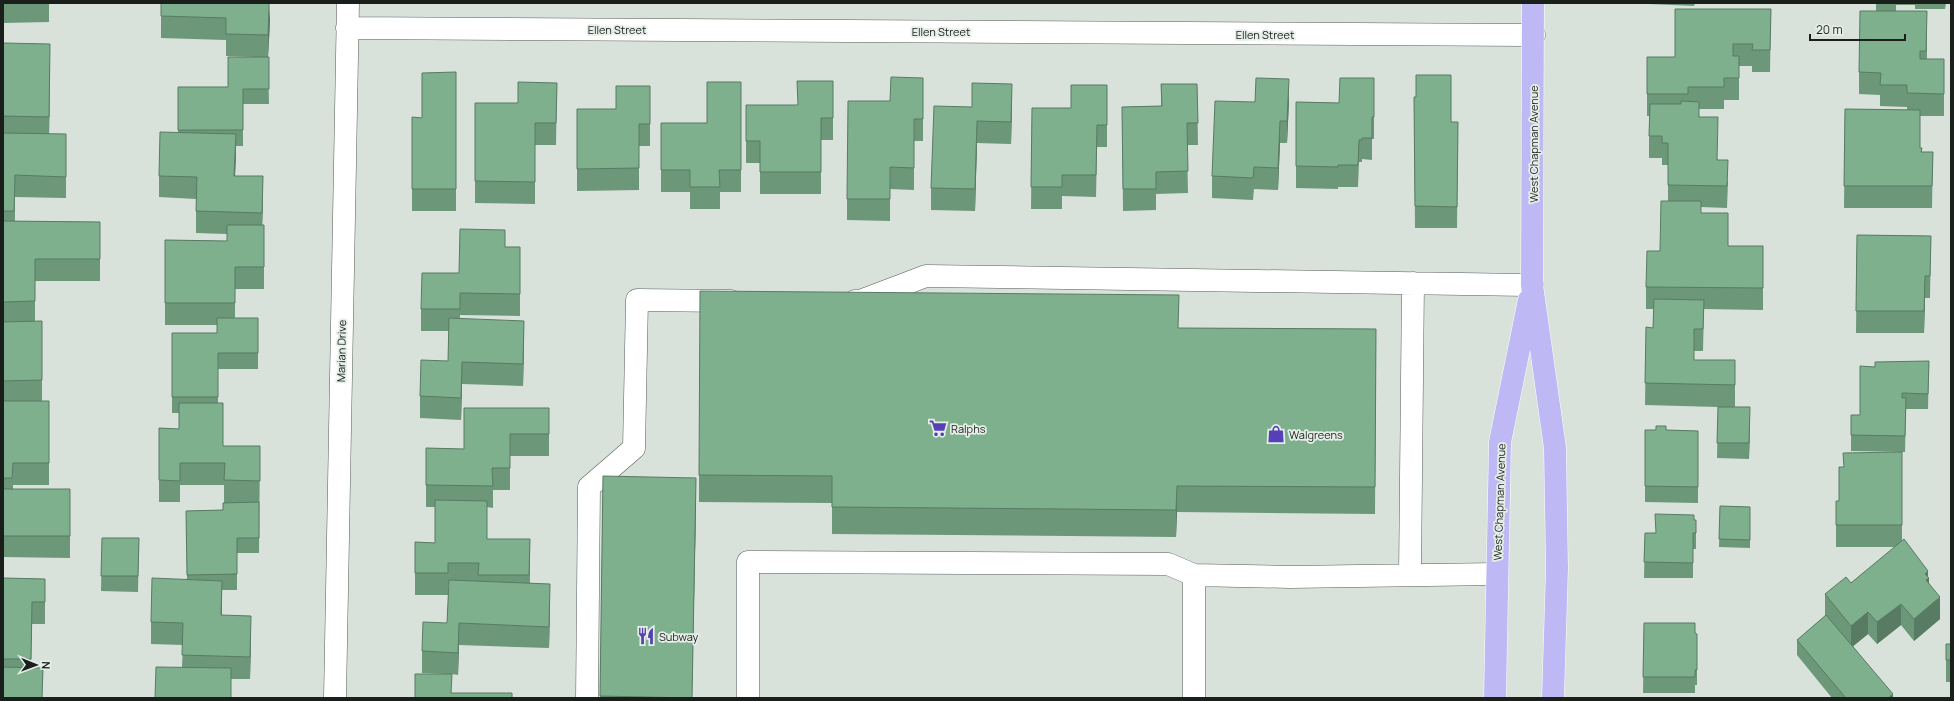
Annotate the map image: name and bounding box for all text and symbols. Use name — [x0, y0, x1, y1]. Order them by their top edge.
scale bar — [1810, 16, 1905, 42]
text: 20 m — [1816, 21, 1843, 38]
street label: Ellen Street — [588, 22, 646, 37]
street label: Ellen Street — [912, 24, 970, 39]
street label: Ellen Street — [1236, 27, 1294, 42]
street label: West Chapman Avenue — [1526, 85, 1541, 203]
street label: Marian Drive — [333, 319, 349, 382]
supermarket icon: Ralphs — [928, 418, 948, 438]
place label: Ralphs — [951, 421, 986, 436]
shop icon: Walgreens — [1266, 424, 1286, 444]
place label: Walgreens — [1289, 427, 1343, 442]
street label: West Chapman Avenue — [1489, 443, 1509, 561]
restaurant icon: Subway — [636, 626, 656, 646]
place label: Subway — [659, 629, 699, 644]
north arrow — [16, 645, 56, 685]
text: N — [39, 661, 54, 669]

